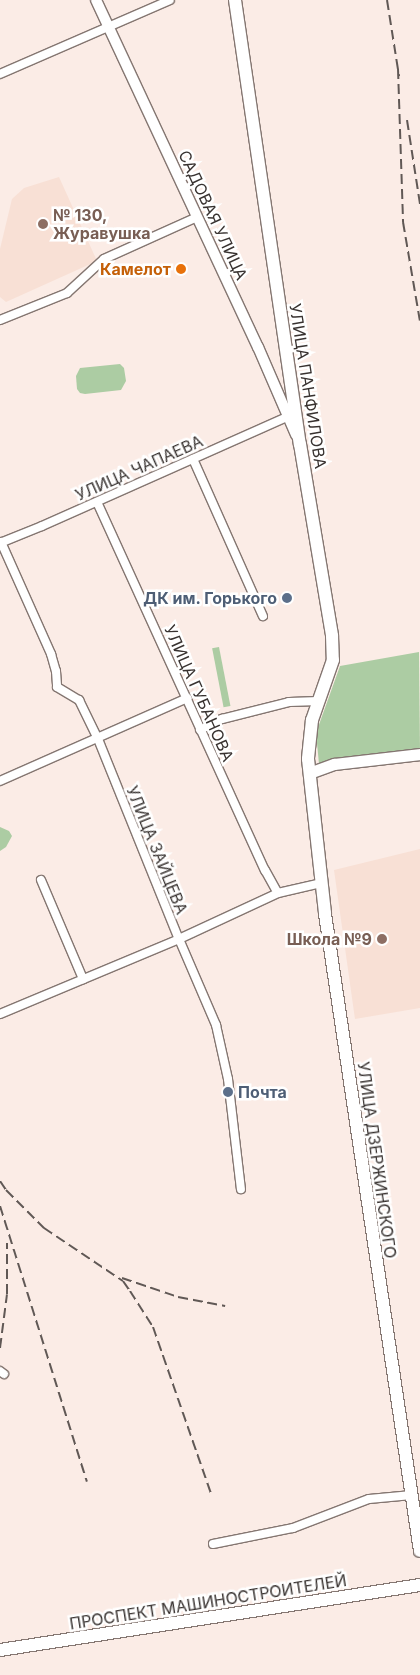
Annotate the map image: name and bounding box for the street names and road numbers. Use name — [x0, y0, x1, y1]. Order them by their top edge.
street label: САДОВАЯ УЛИЦА — [175, 147, 251, 283]
street label: УЛИЦА ПАНФИЛОВА — [285, 302, 331, 470]
street label: УЛИЦА ЧАПАЕВА — [72, 431, 206, 505]
street label: УЛИЦА ГУБАНОВА — [160, 622, 238, 764]
street label: УЛИЦА ЗАЙЦЕВА — [122, 783, 192, 917]
street label: УЛИЦА ДЗЕРЖИНСКОГО — [354, 1060, 400, 1260]
street label: ПРОСПЕКТ МАШИНОСТРОИТЕЛЕЙ — [68, 1571, 348, 1633]

